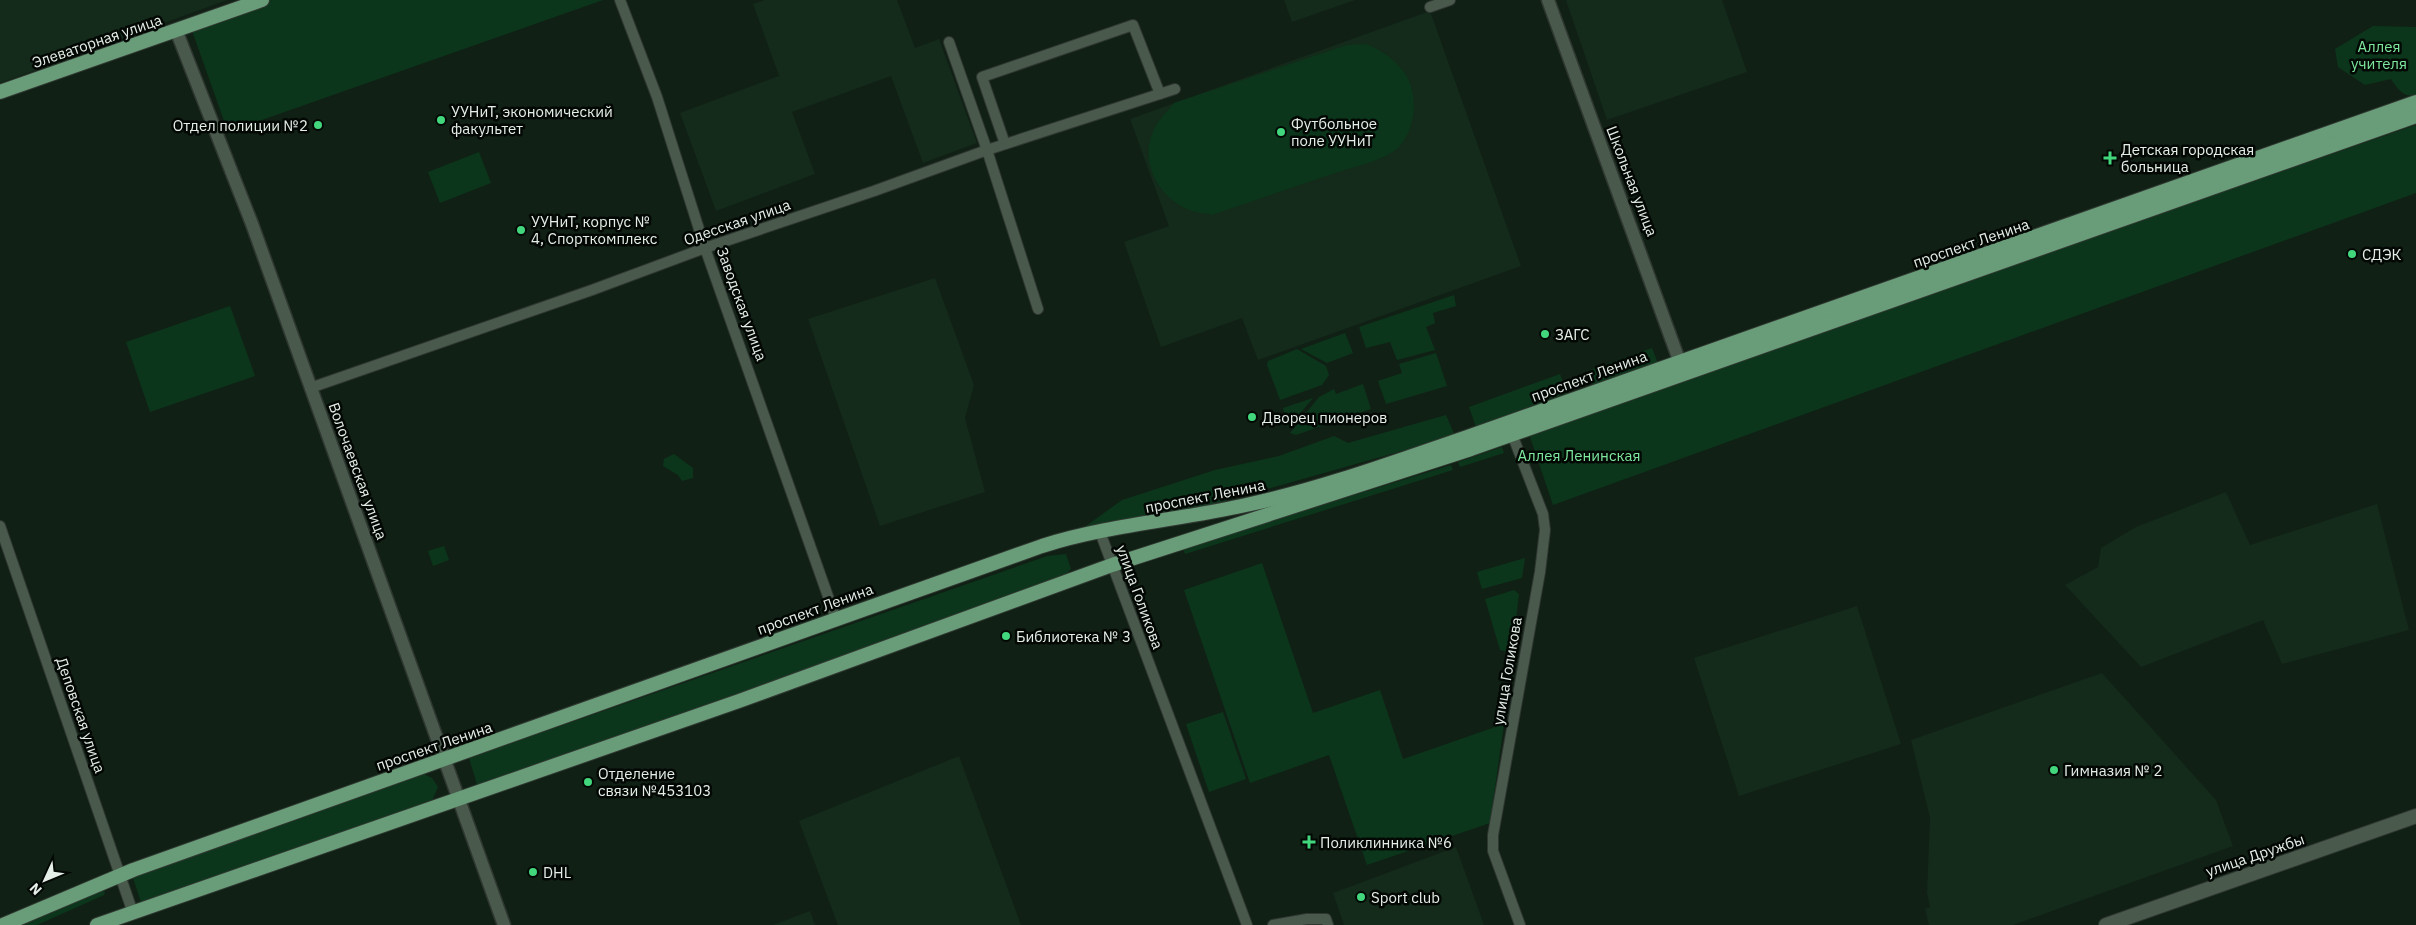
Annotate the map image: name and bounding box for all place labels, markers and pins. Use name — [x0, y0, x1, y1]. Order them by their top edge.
place label: УУНиТ, экономический факультет — [451, 102, 613, 138]
marker: УУНиТ, экономический факультет — [435, 114, 447, 126]
place label: Футбольное поле УУНиТ — [1291, 114, 1377, 150]
place label: Отдел полиции №2 — [173, 116, 308, 135]
marker: Отдел полиции №2 — [312, 119, 324, 131]
marker: Футбольное поле УУНиТ — [1275, 126, 1287, 138]
place label: Детская городская больница — [2121, 140, 2254, 176]
marker: Детская городская больница — [2103, 151, 2117, 165]
place label: УУНиТ, корпус № 4, Спорткомплекс — [531, 212, 658, 248]
marker: УУНиТ, корпус № 4, Спорткомплекс — [515, 224, 527, 236]
place label: СДЭК — [2362, 245, 2402, 264]
marker: СДЭК — [2346, 248, 2358, 260]
place label: ЗАГС — [1555, 325, 1590, 344]
marker: ЗАГС — [1539, 328, 1551, 340]
place label: Дворец пионеров — [1262, 408, 1387, 427]
marker: Дворец пионеров — [1246, 411, 1258, 423]
place label: Библиотека № 3 — [1016, 627, 1131, 646]
marker: Библиотека № 3 — [1000, 630, 1012, 642]
place label: Гимназия № 2 — [2064, 761, 2163, 780]
place label: Отделение связи №453103 — [598, 764, 711, 800]
marker: Гимназия № 2 — [2048, 764, 2060, 776]
marker: Отделение связи №453103 — [582, 776, 594, 788]
place label: Поликлинника №6 — [1320, 833, 1452, 852]
marker: Поликлинника №6 — [1302, 835, 1316, 849]
place label: DHL — [543, 863, 572, 882]
marker: DHL — [527, 866, 539, 878]
place label: Sport club — [1371, 888, 1440, 907]
marker: Sport club — [1355, 891, 1367, 903]

